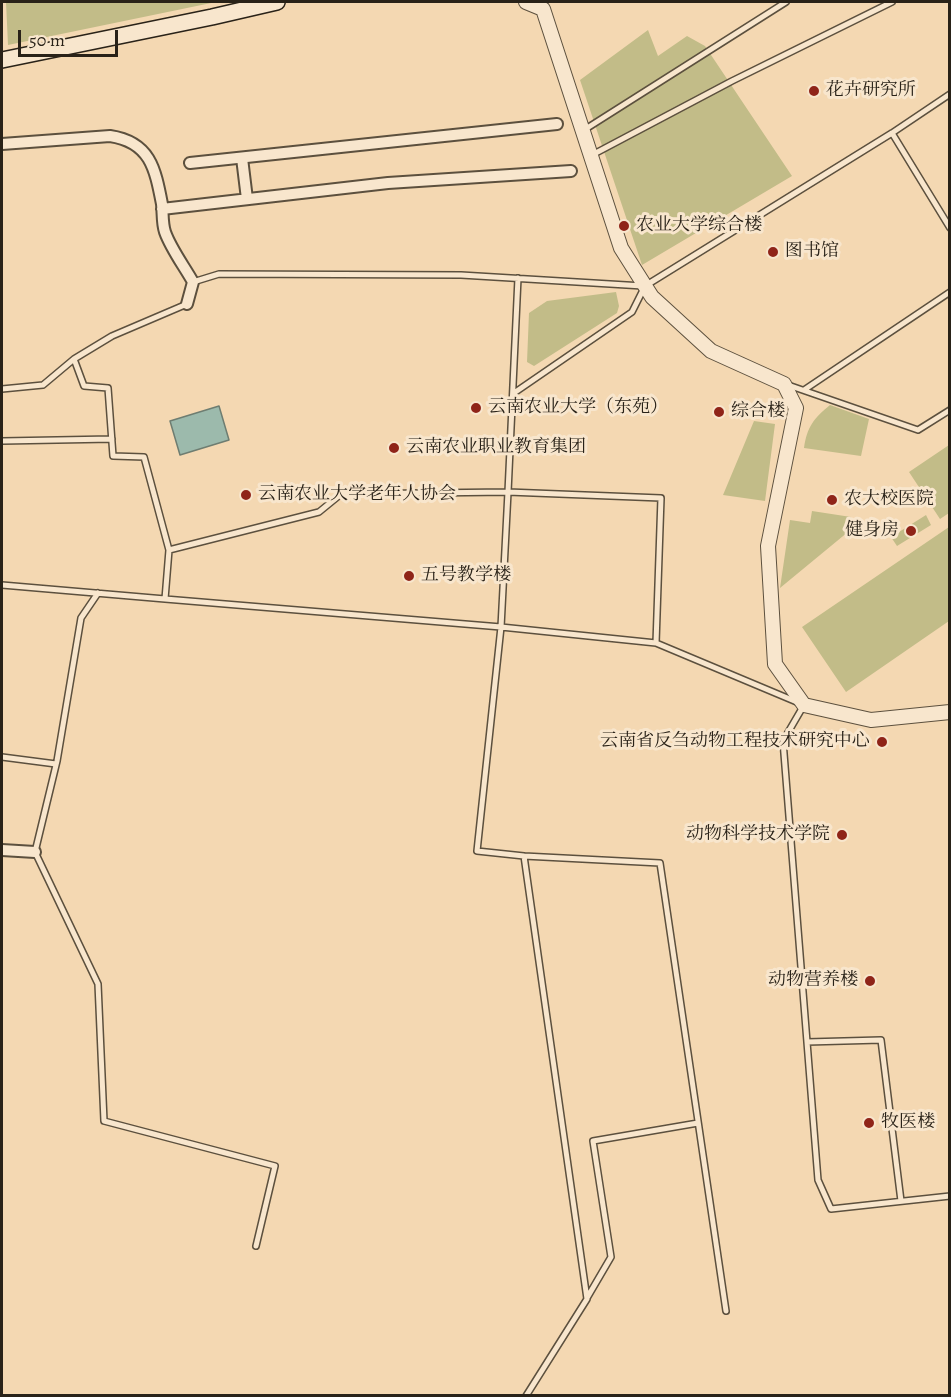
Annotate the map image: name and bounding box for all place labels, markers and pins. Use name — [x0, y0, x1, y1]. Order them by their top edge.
place label: 花卉研究所 — [826, 80, 916, 102]
marker: 花卉研究所 — [807, 84, 821, 98]
place label: 农业大学综合楼 — [636, 215, 762, 237]
marker: 农业大学综合楼 — [617, 219, 631, 233]
place label: 图书馆 — [785, 241, 839, 263]
marker: 图书馆 — [766, 245, 780, 259]
place label: 云南农业大学（东苑） — [488, 397, 668, 419]
marker: 云南农业大学（东苑） — [469, 401, 483, 415]
place label: 综合楼 — [731, 401, 785, 423]
marker: 综合楼 — [712, 405, 726, 419]
place label: 云南农业职业教育集团 — [406, 437, 586, 459]
marker: 云南农业职业教育集团 — [387, 441, 401, 455]
place label: 云南农业大学老年人协会 — [258, 484, 456, 506]
marker: 云南农业大学老年人协会 — [239, 488, 253, 502]
place label: 农大校医院 — [844, 489, 934, 511]
marker: 农大校医院 — [825, 493, 839, 507]
place label: 健身房 — [845, 520, 899, 542]
marker: 健身房 — [904, 524, 918, 538]
place label: 五号教学楼 — [421, 565, 511, 587]
marker: 五号教学楼 — [402, 569, 416, 583]
place label: 云南省反刍动物工程技术研究中心 — [600, 731, 870, 753]
marker: 云南省反刍动物工程技术研究中心 — [875, 735, 889, 749]
place label: 动物科学技术学院 — [686, 824, 830, 846]
marker: 动物科学技术学院 — [835, 828, 849, 842]
place label: 动物营养楼 — [768, 970, 858, 992]
marker: 动物营养楼 — [863, 974, 877, 988]
place label: 牧医楼 — [881, 1112, 935, 1134]
marker: 牧医楼 — [862, 1116, 876, 1130]

